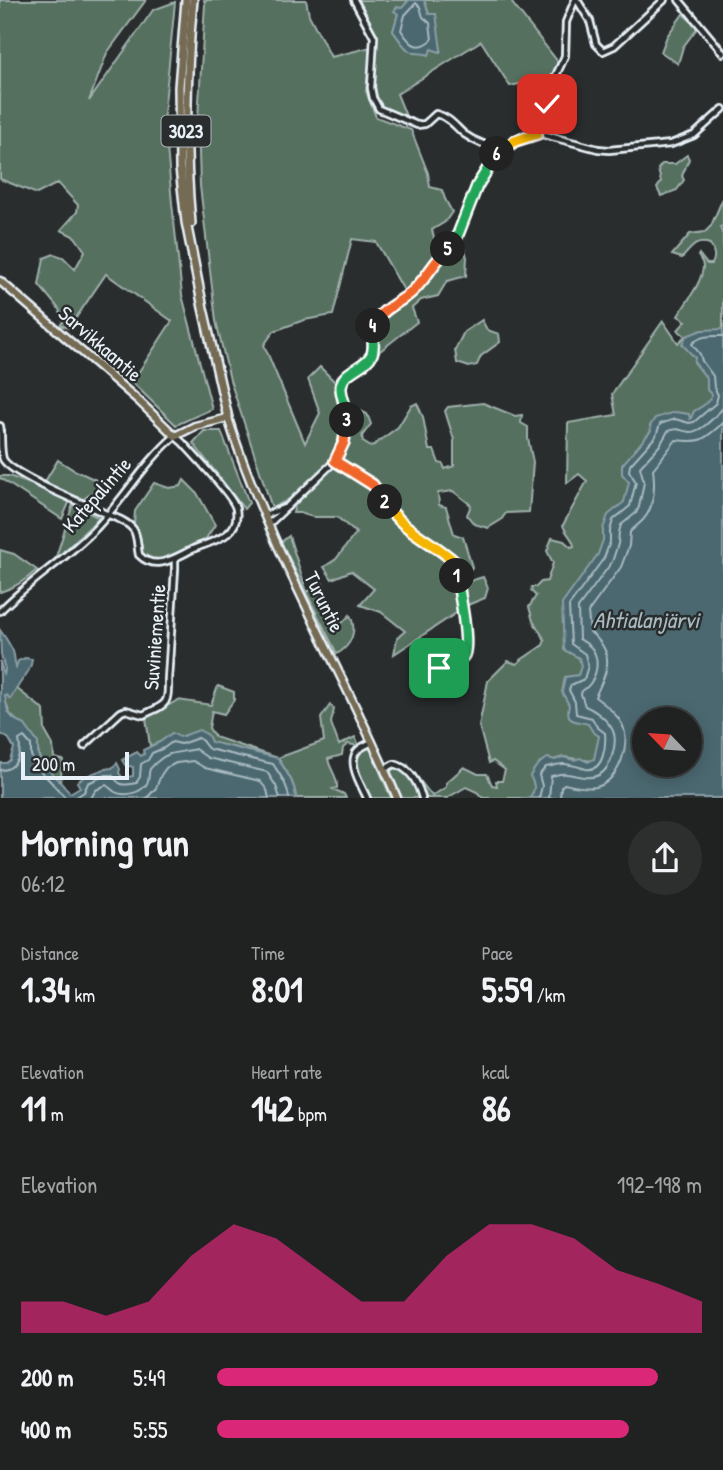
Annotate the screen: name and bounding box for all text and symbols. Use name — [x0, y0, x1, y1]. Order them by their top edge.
pin — [517, 74, 577, 134]
icon: check — [528, 85, 566, 123]
road number: 3023 — [162, 116, 210, 146]
pin: 6 — [480, 136, 514, 172]
text: 6 — [493, 140, 500, 166]
pin: 5 — [430, 232, 466, 266]
text: 5 — [443, 235, 452, 261]
street label: Sarvikkaantie — [52, 299, 149, 388]
pin: 4 — [356, 308, 390, 344]
text: 4 — [369, 312, 376, 338]
pin: 3 — [330, 402, 364, 438]
text: 3 — [342, 406, 351, 432]
street label: Katepalintie — [55, 450, 138, 539]
pin: 2 — [368, 484, 402, 520]
text: 2 — [380, 488, 389, 514]
pin: 1 — [440, 558, 475, 594]
text: 1 — [453, 562, 460, 588]
street label: Turuntie — [297, 566, 352, 637]
street label: Suviniementie — [136, 583, 173, 691]
water label: Ahtialanjärvi — [593, 604, 701, 635]
pin — [409, 638, 469, 698]
icon: arrive — [420, 649, 458, 687]
north arrow — [632, 707, 702, 777]
map controls — [632, 707, 702, 777]
scale bar — [21, 749, 130, 781]
text: 200 m — [32, 751, 75, 777]
text: Morning run — [21, 816, 189, 868]
button: share — [628, 821, 702, 895]
text: 06:12 — [21, 868, 65, 899]
text: Distance — [21, 940, 79, 966]
text: Time — [251, 940, 285, 966]
text: Pace — [482, 940, 513, 966]
text: 1.34 — [21, 966, 70, 1013]
text: 8:01 — [251, 966, 303, 1013]
text: 5:59 — [482, 966, 532, 1013]
text: km — [70, 982, 95, 1008]
text: /km — [532, 982, 565, 1008]
text: Elevation — [21, 1059, 84, 1085]
text: Heart rate — [251, 1059, 322, 1085]
text: kcal — [482, 1059, 509, 1085]
text: 11 — [21, 1085, 46, 1132]
text: 142 — [251, 1085, 294, 1132]
text: 86 — [482, 1085, 511, 1132]
text: m — [46, 1101, 64, 1127]
text: bpm — [294, 1101, 327, 1127]
text: Elevation — [21, 1169, 97, 1200]
text: 192–198 m — [617, 1169, 702, 1200]
text: 200 m — [21, 1362, 73, 1393]
text: 5:49 — [133, 1362, 165, 1393]
text: 400 m — [21, 1414, 71, 1445]
text: 5:55 — [133, 1414, 168, 1445]

